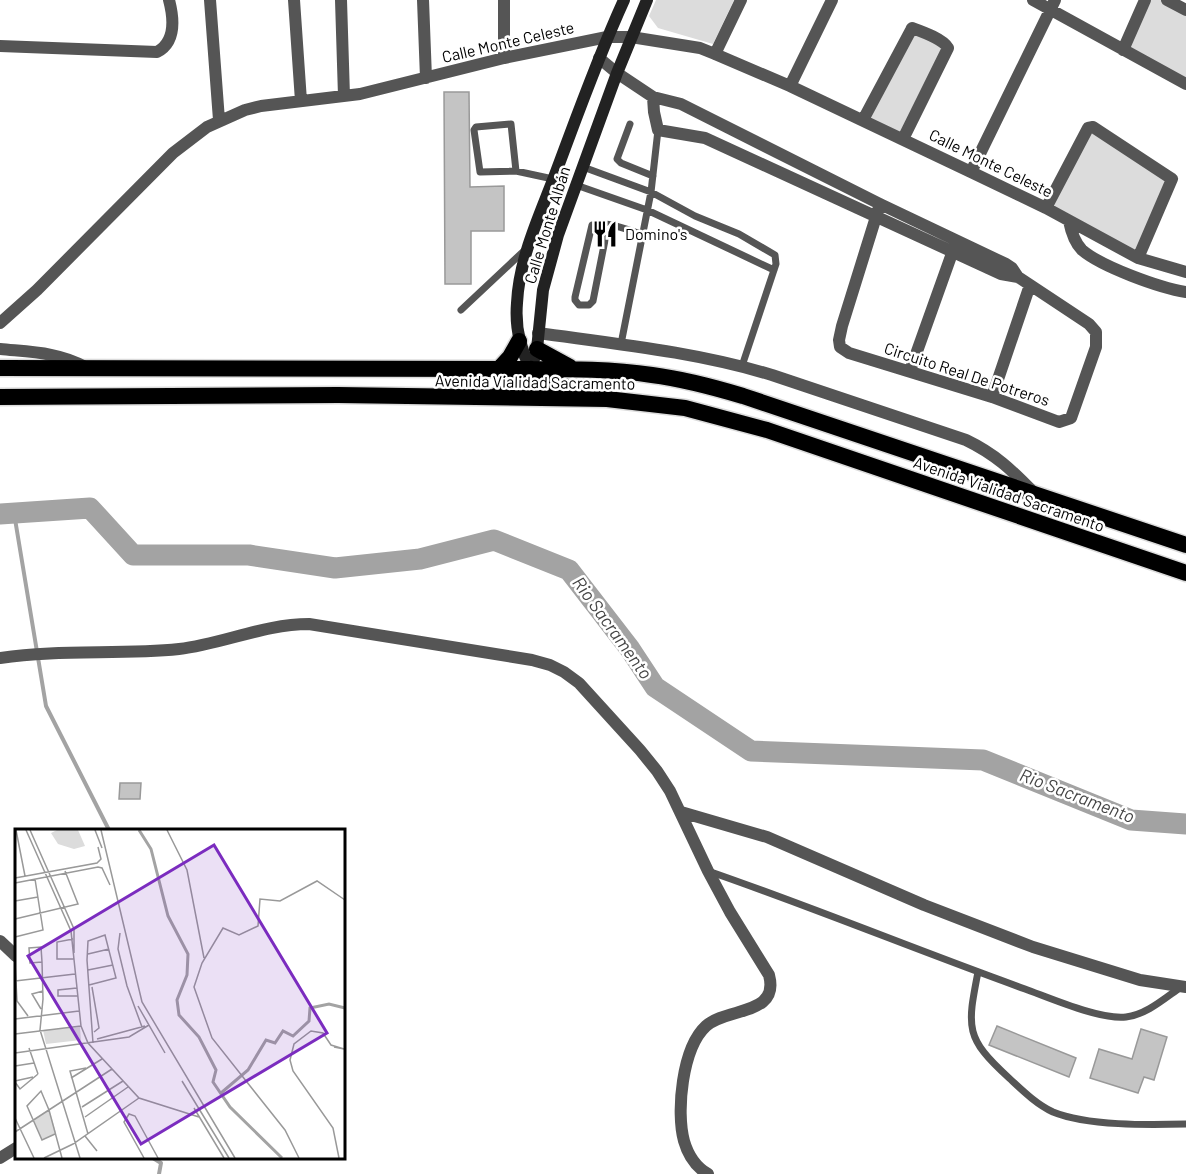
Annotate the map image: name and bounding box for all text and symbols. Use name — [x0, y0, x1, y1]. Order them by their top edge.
street label: Calle Monte Celeste — [440, 17, 576, 66]
street label: Calle Monte Celeste — [926, 124, 1056, 201]
street label: Calle Monte Albán — [520, 164, 573, 286]
restaurant icon: Domino's — [590, 219, 620, 249]
place label: Domino's — [625, 224, 687, 243]
street label: Circuito Real De Potreros — [882, 338, 1052, 409]
street label: Avenida Vialidad Sacramento — [435, 370, 635, 393]
street label: Avenida Vialidad Sacramento — [911, 452, 1107, 535]
water label: Rio Sacramento — [568, 572, 657, 683]
water label: Rio Sacramento — [1017, 763, 1138, 827]
inset map — [15, 829, 345, 1159]

